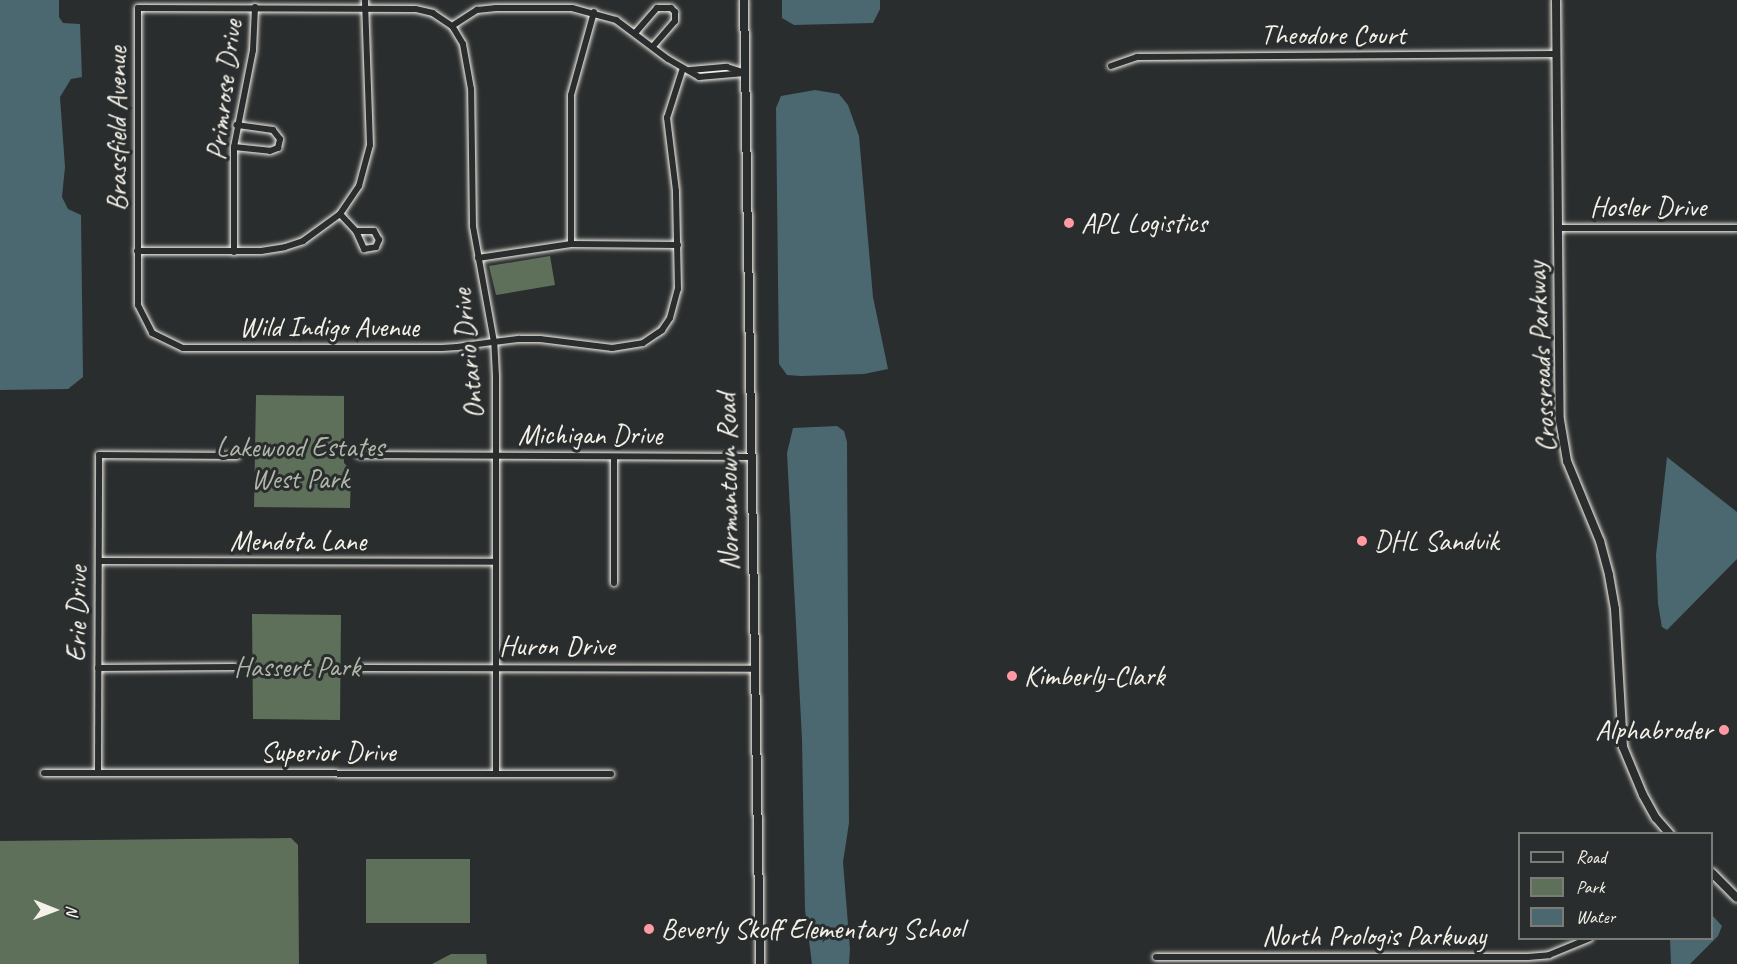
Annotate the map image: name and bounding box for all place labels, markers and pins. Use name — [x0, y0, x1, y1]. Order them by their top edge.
place label: APL Logistics — [1081, 206, 1207, 240]
marker: APL Logistics — [1062, 216, 1076, 230]
place label: DHL Sandvik — [1374, 524, 1499, 558]
marker: DHL Sandvik — [1355, 534, 1369, 548]
place label: Kimberly-Clark — [1024, 659, 1165, 693]
marker: Kimberly-Clark — [1005, 669, 1019, 683]
place label: Alphabroder — [1595, 713, 1712, 747]
marker: Alphabroder — [1717, 723, 1731, 737]
place label: Beverly Skoff Elementary School — [661, 912, 964, 946]
marker: Beverly Skoff Elementary School — [642, 922, 656, 936]

